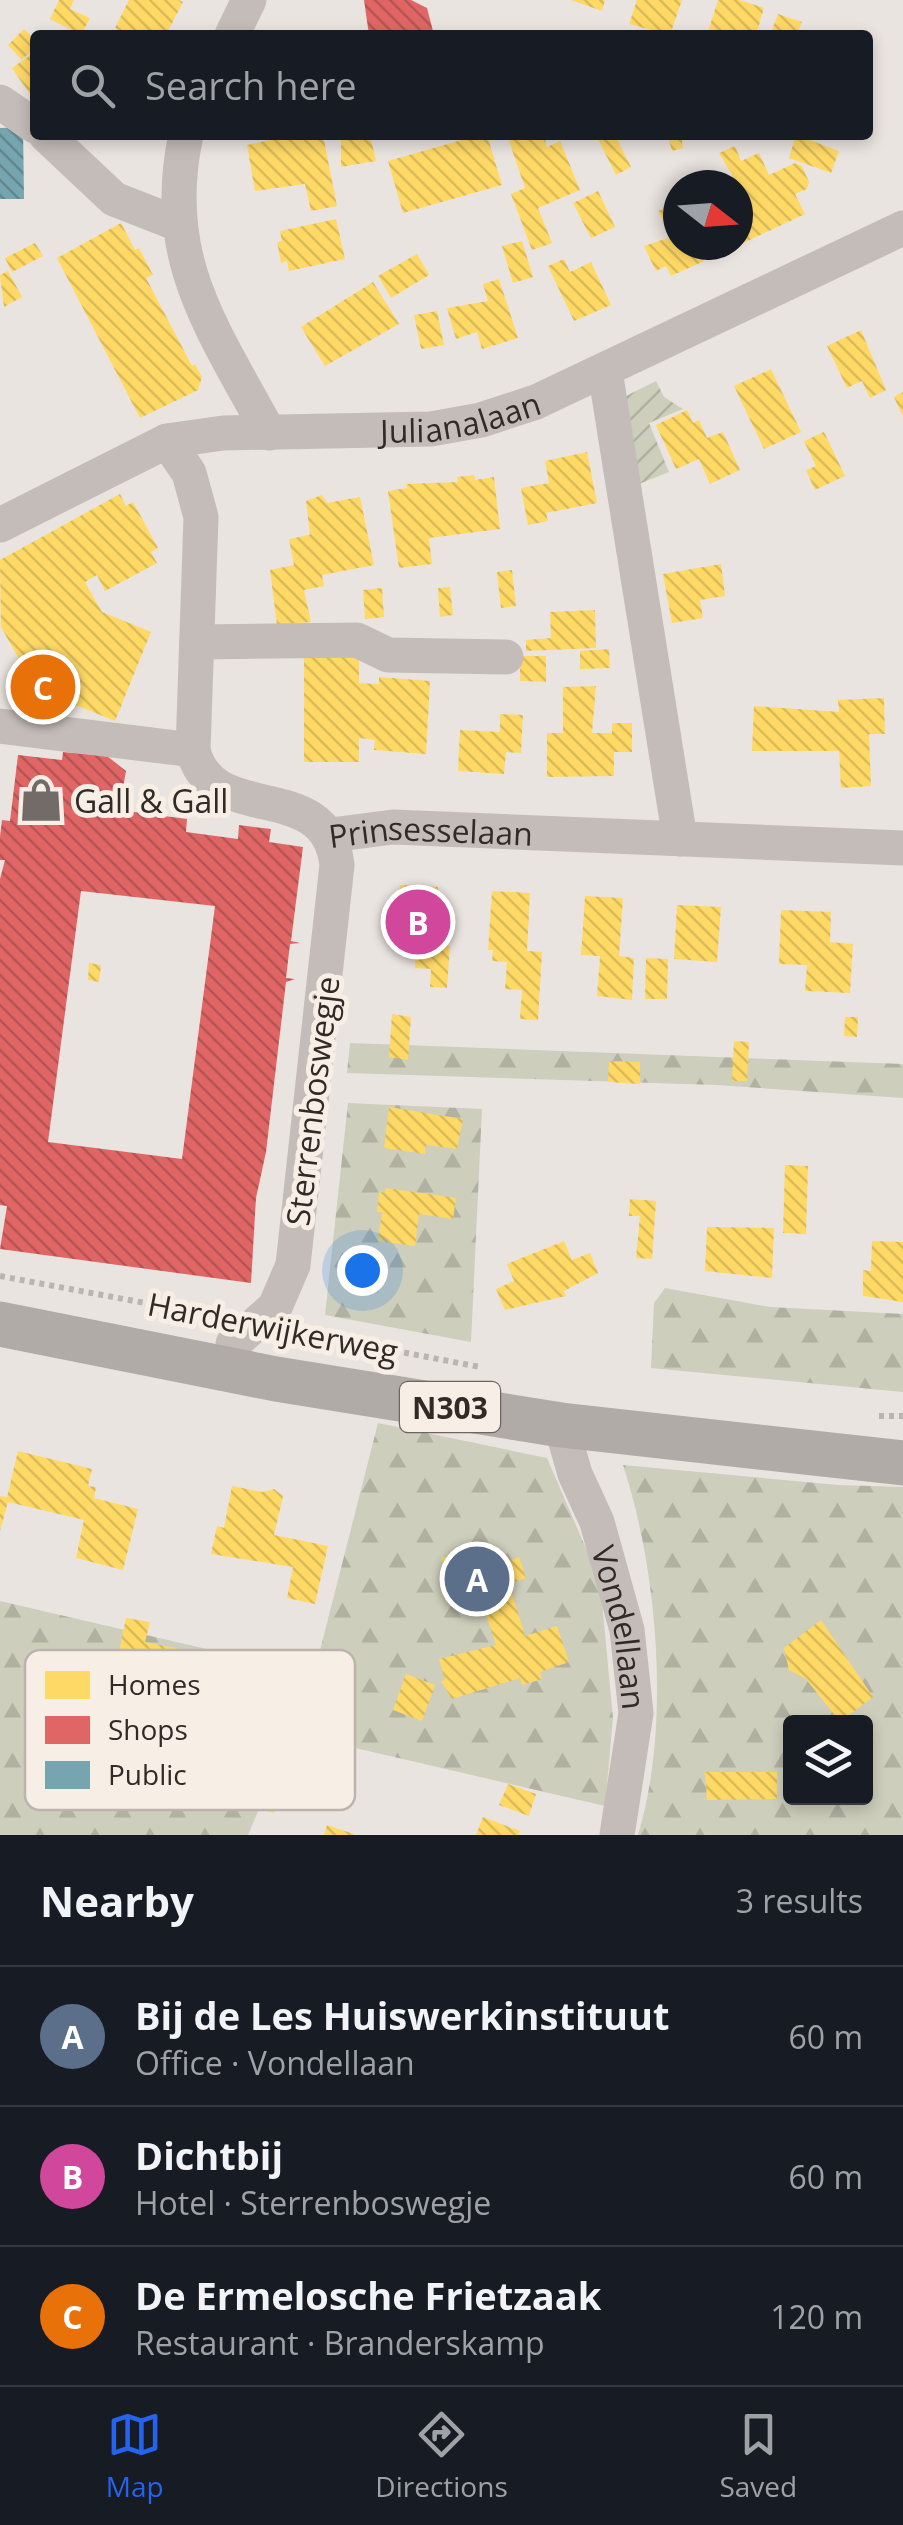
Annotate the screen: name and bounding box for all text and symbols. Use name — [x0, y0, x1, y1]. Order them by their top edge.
search box — [30, 30, 873, 140]
icon: search — [65, 58, 120, 113]
text: Search here — [145, 59, 357, 111]
north arrow — [663, 170, 753, 260]
street label: Julianalaan — [377, 381, 546, 452]
pin: C — [10, 650, 76, 724]
shop icon: Gall & Gall — [17, 776, 65, 824]
place label: Gall & Gall — [74, 779, 228, 822]
street label: Prinsesselaan — [326, 805, 534, 857]
pin: B — [386, 884, 450, 960]
street label: Sterrenboswegje — [275, 974, 349, 1228]
your location — [337, 1245, 388, 1296]
street label: Harderwijkerweg — [144, 1282, 402, 1372]
road number: N303 — [400, 1382, 500, 1432]
street label: Vondellaan — [583, 1540, 657, 1711]
pin: A — [444, 1542, 510, 1616]
legend — [25, 1650, 355, 1810]
text: Homes — [108, 1665, 200, 1703]
text: Shops — [108, 1710, 188, 1748]
map controls — [783, 1715, 873, 1805]
button: layers — [783, 1715, 873, 1805]
text: Public — [108, 1755, 187, 1793]
text: Nearby — [40, 1872, 194, 1929]
text: 3 results — [736, 1879, 863, 1922]
text: Bij de Les Huiswerkinstituut — [135, 1989, 669, 2041]
text: A — [61, 2015, 84, 2058]
text: 60 m — [788, 2015, 863, 2058]
text: Office · Vondellaan — [135, 2041, 415, 2084]
text: Dichtbij — [135, 2129, 283, 2181]
text: B — [62, 2155, 83, 2198]
text: 60 m — [788, 2155, 863, 2198]
text: Hotel · Sterrenboswegje — [135, 2181, 491, 2224]
text: De Ermelosche Frietzaak — [135, 2269, 601, 2321]
text: C — [62, 2295, 83, 2338]
text: 120 m — [770, 2295, 863, 2338]
text: Restaurant · Branderskamp — [135, 2321, 545, 2364]
tab: Map — [106, 2407, 164, 2505]
tab: Directions — [375, 2407, 508, 2505]
tab: Saved — [719, 2407, 797, 2505]

